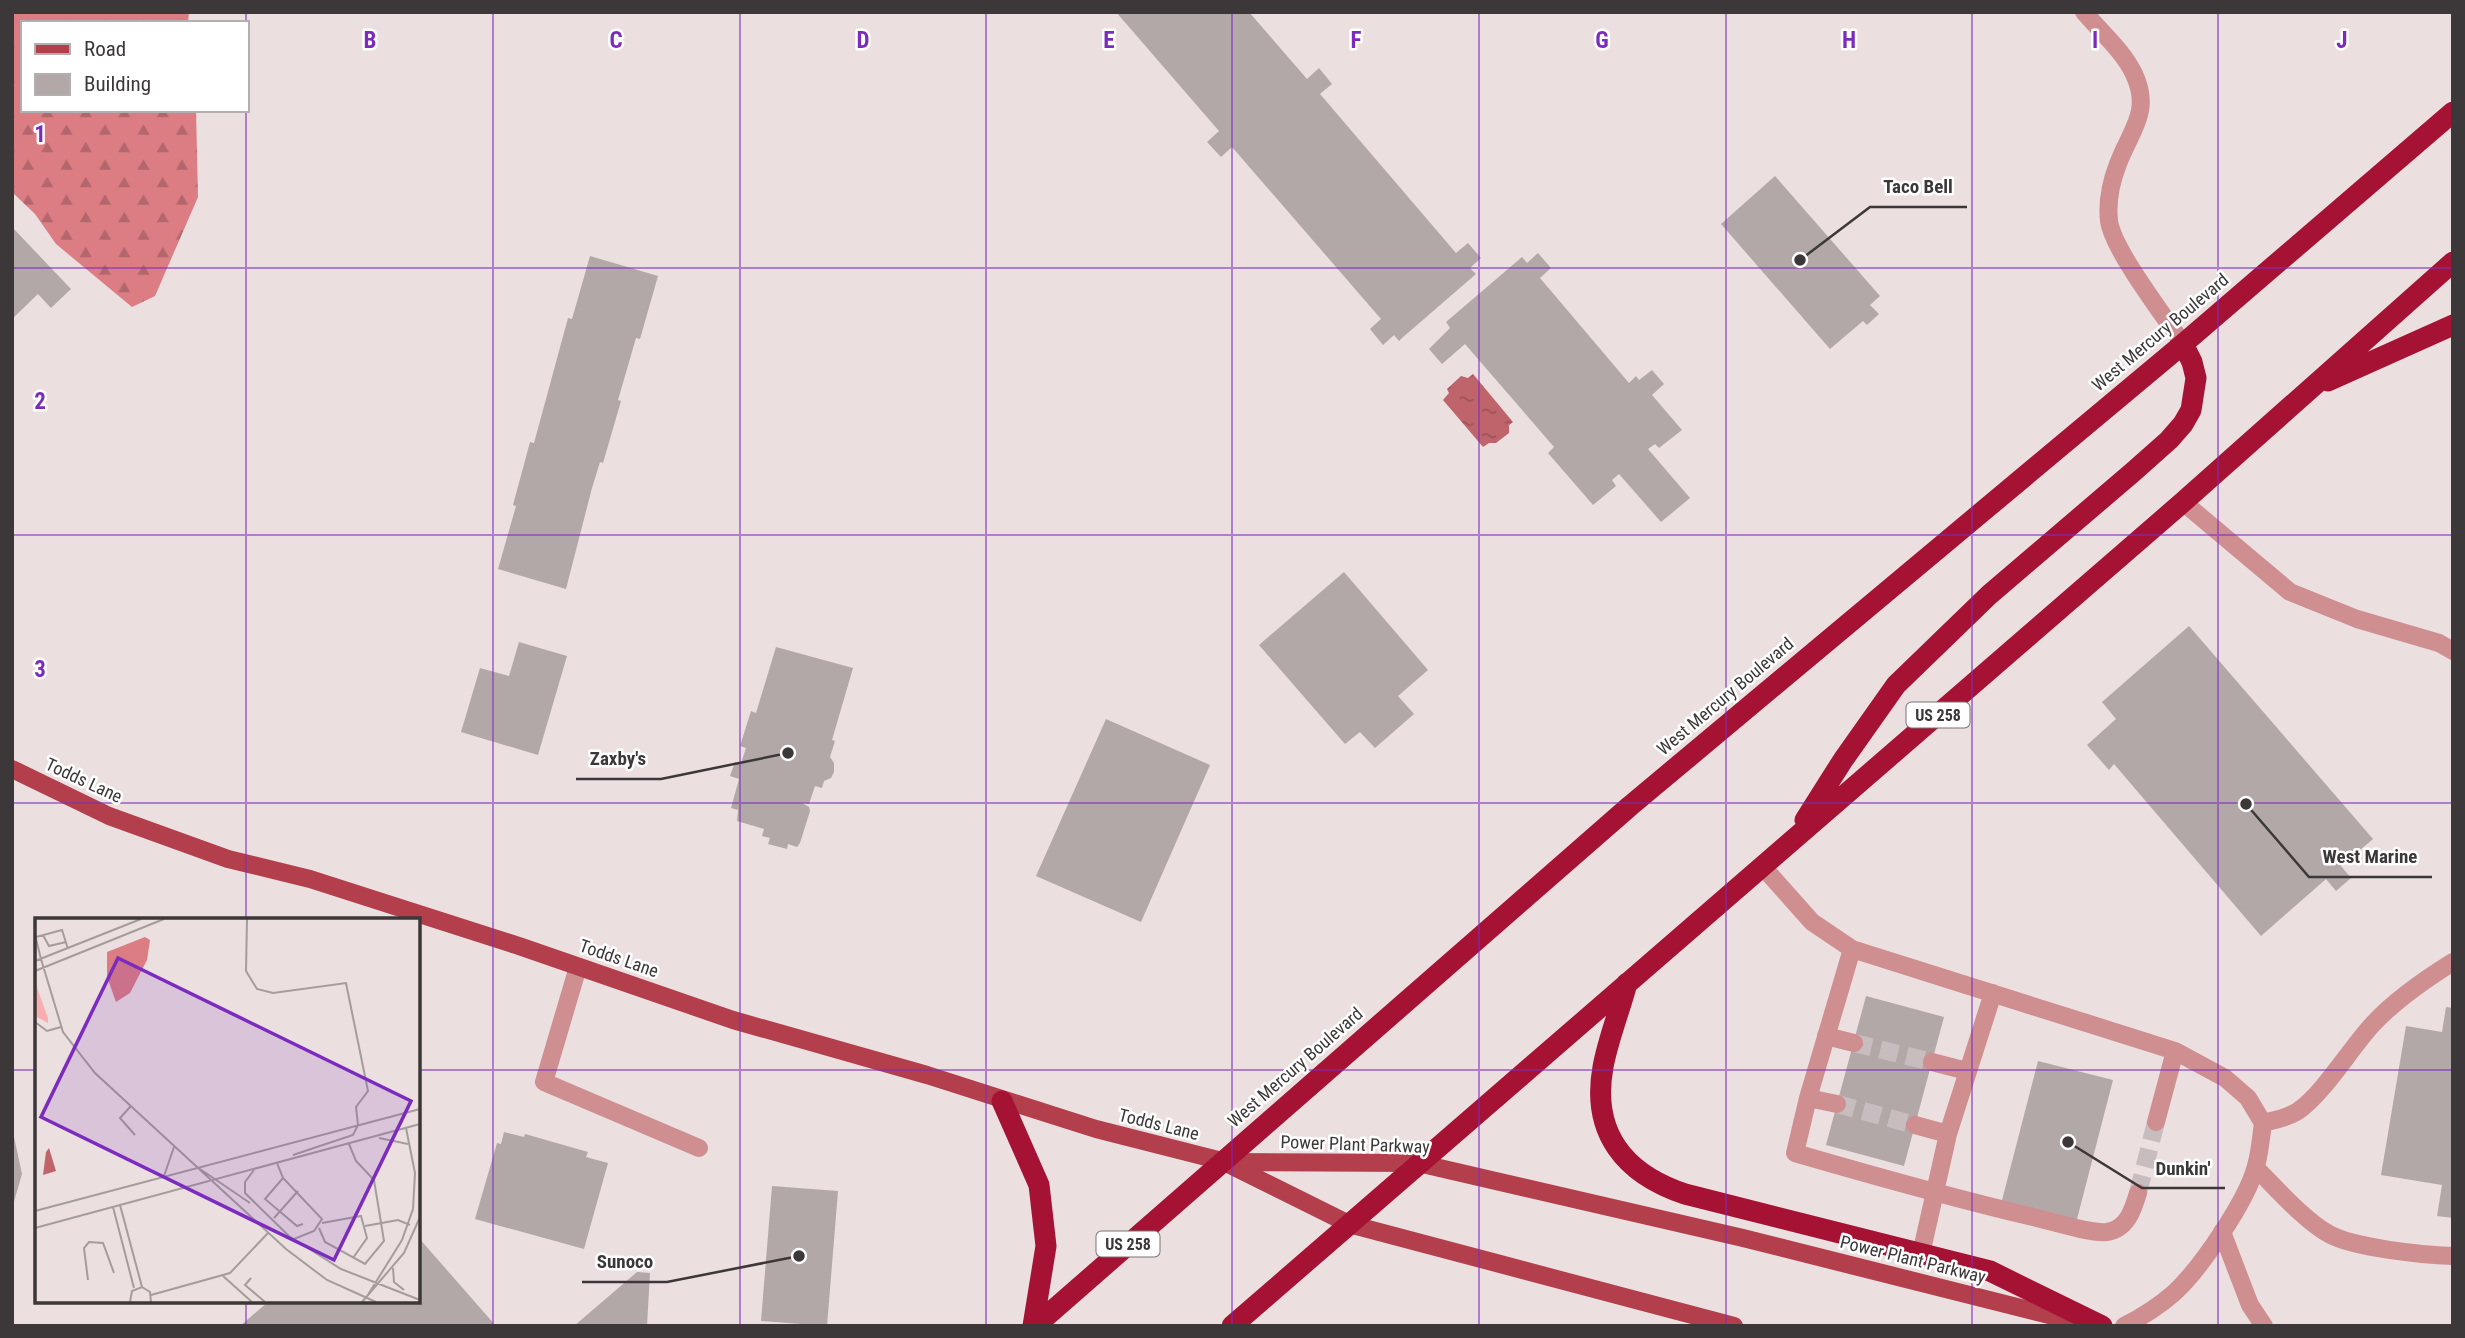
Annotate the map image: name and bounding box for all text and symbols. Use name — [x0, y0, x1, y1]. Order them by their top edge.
legend — [21, 21, 248, 112]
text: B — [364, 27, 376, 54]
text: C — [609, 27, 623, 54]
text: D — [857, 27, 870, 54]
text: E — [1103, 27, 1115, 54]
text: F — [1351, 27, 1362, 54]
text: G — [1595, 27, 1609, 54]
text: H — [1842, 27, 1856, 54]
text: I — [2092, 27, 2098, 54]
text: J — [2336, 27, 2348, 54]
text: Road — [84, 37, 126, 61]
text: Building — [84, 72, 151, 96]
text: 1 — [34, 121, 46, 148]
callout: Taco Bell — [1870, 167, 1967, 207]
text: Taco Bell — [1883, 175, 1953, 198]
street label: West Mercury Boulevard — [2088, 269, 2232, 395]
text: 2 — [34, 388, 46, 415]
street label: West Mercury Boulevard — [1653, 633, 1797, 759]
text: 3 — [34, 656, 46, 683]
road number: US 258 — [1906, 702, 1969, 728]
callout: Zaxby's — [576, 739, 661, 779]
text: Zaxby's — [590, 747, 646, 770]
street label: Todds Lane — [42, 753, 126, 807]
callout: West Marine — [2309, 837, 2432, 877]
text: West Marine — [2323, 845, 2417, 868]
inset map — [35, 918, 420, 1303]
street label: Todds Lane — [577, 935, 661, 981]
street label: West Mercury Boulevard — [1223, 1003, 1367, 1131]
street label: Todds Lane — [1117, 1104, 1201, 1144]
street label: Power Plant Parkway — [1280, 1131, 1430, 1157]
callout: Dunkin' — [2142, 1148, 2225, 1188]
text: Dunkin' — [2156, 1157, 2210, 1180]
street label: Power Plant Parkway — [1838, 1231, 1988, 1287]
road number: US 258 — [1096, 1232, 1160, 1256]
callout: Sunoco — [582, 1242, 667, 1282]
text: Sunoco — [597, 1250, 653, 1273]

